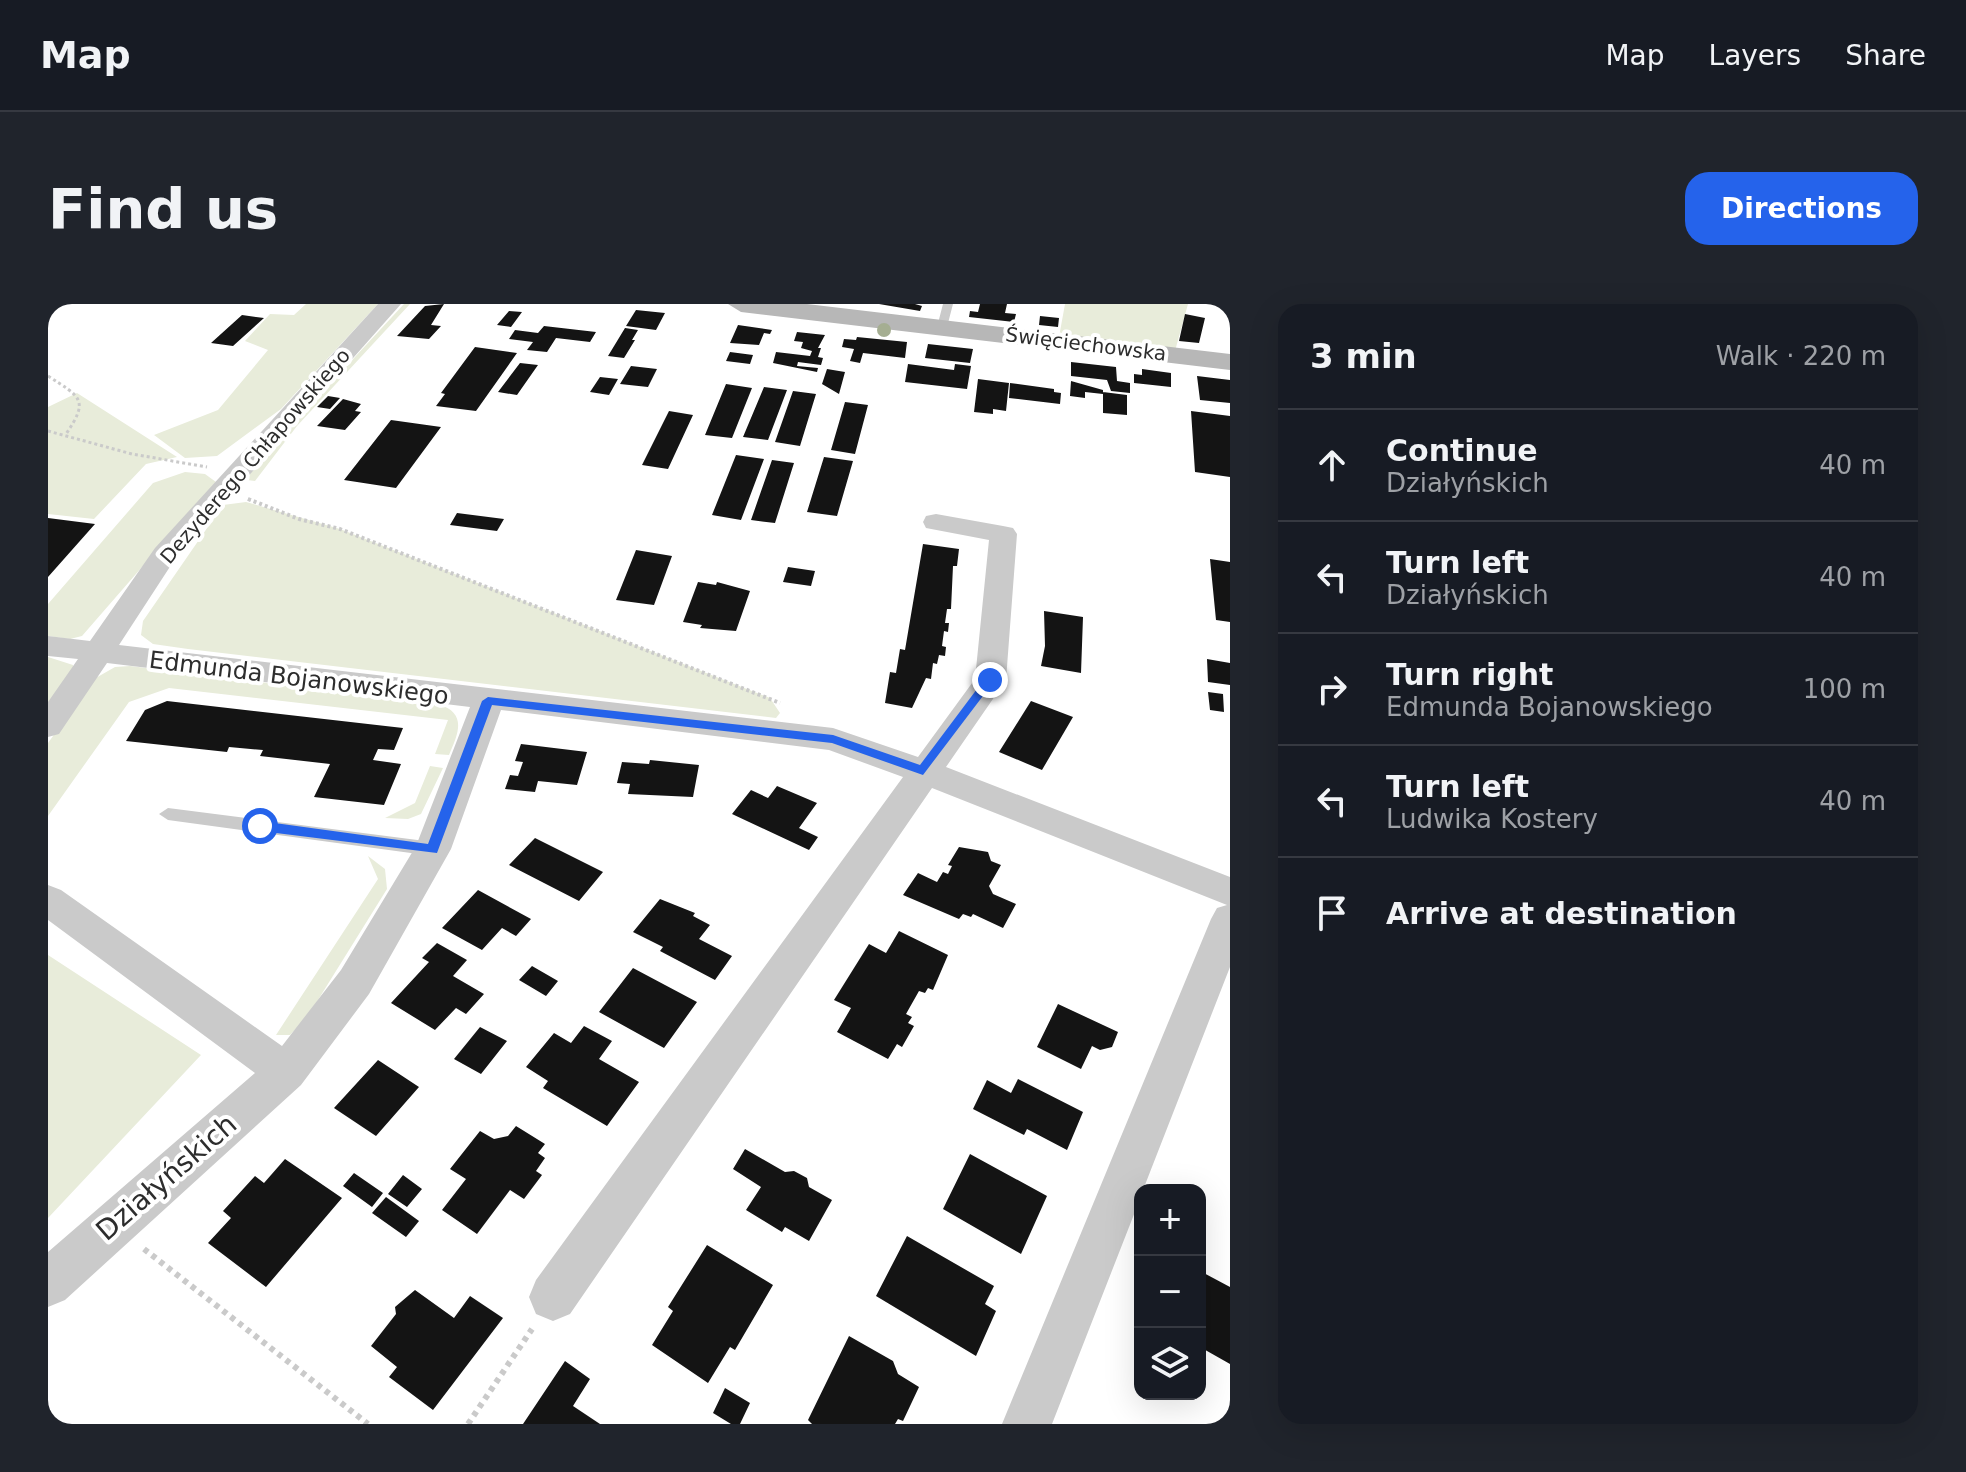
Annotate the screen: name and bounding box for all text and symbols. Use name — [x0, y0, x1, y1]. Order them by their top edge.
text: Map — [40, 33, 131, 77]
text: Map — [1605, 39, 1665, 72]
text: Layers — [1709, 39, 1801, 72]
text: Share — [1845, 39, 1926, 72]
button: Directions — [1685, 172, 1918, 245]
text: Find us — [48, 176, 278, 241]
street label: Święciechowska — [1004, 322, 1168, 366]
text: 3 min — [1310, 336, 1417, 376]
text: Walk · 220 m — [1716, 341, 1886, 371]
street label: Dezyderego Chłapowskiego — [155, 344, 355, 568]
text: Continue — [1386, 433, 1538, 468]
icon: ahead — [1310, 443, 1354, 487]
text: 40 m — [1819, 450, 1886, 480]
text: Działyńskich — [1386, 468, 1549, 498]
text: Turn left — [1386, 545, 1529, 580]
icon: left — [1310, 555, 1354, 599]
text: 40 m — [1819, 562, 1886, 592]
text: Działyńskich — [1386, 580, 1549, 610]
street label: Edmunda Bojanowskiego — [148, 646, 450, 710]
text: Turn right — [1386, 657, 1553, 692]
route end — [972, 662, 1008, 698]
icon: right — [1310, 667, 1354, 711]
text: 100 m — [1803, 674, 1886, 704]
text: Edmunda Bojanowskiego — [1386, 692, 1713, 722]
text: Turn left — [1386, 769, 1529, 804]
icon: left — [1310, 779, 1354, 823]
text: 40 m — [1819, 786, 1886, 816]
text: Ludwika Kostery — [1386, 804, 1598, 834]
route start — [242, 808, 278, 844]
icon: arrive — [1310, 891, 1354, 935]
text: Arrive at destination — [1386, 896, 1737, 931]
street label: Działyńskich — [89, 1107, 243, 1247]
map controls — [1134, 1184, 1206, 1400]
button: + — [1134, 1184, 1206, 1256]
button: − — [1134, 1256, 1206, 1328]
button: layers — [1134, 1328, 1206, 1400]

